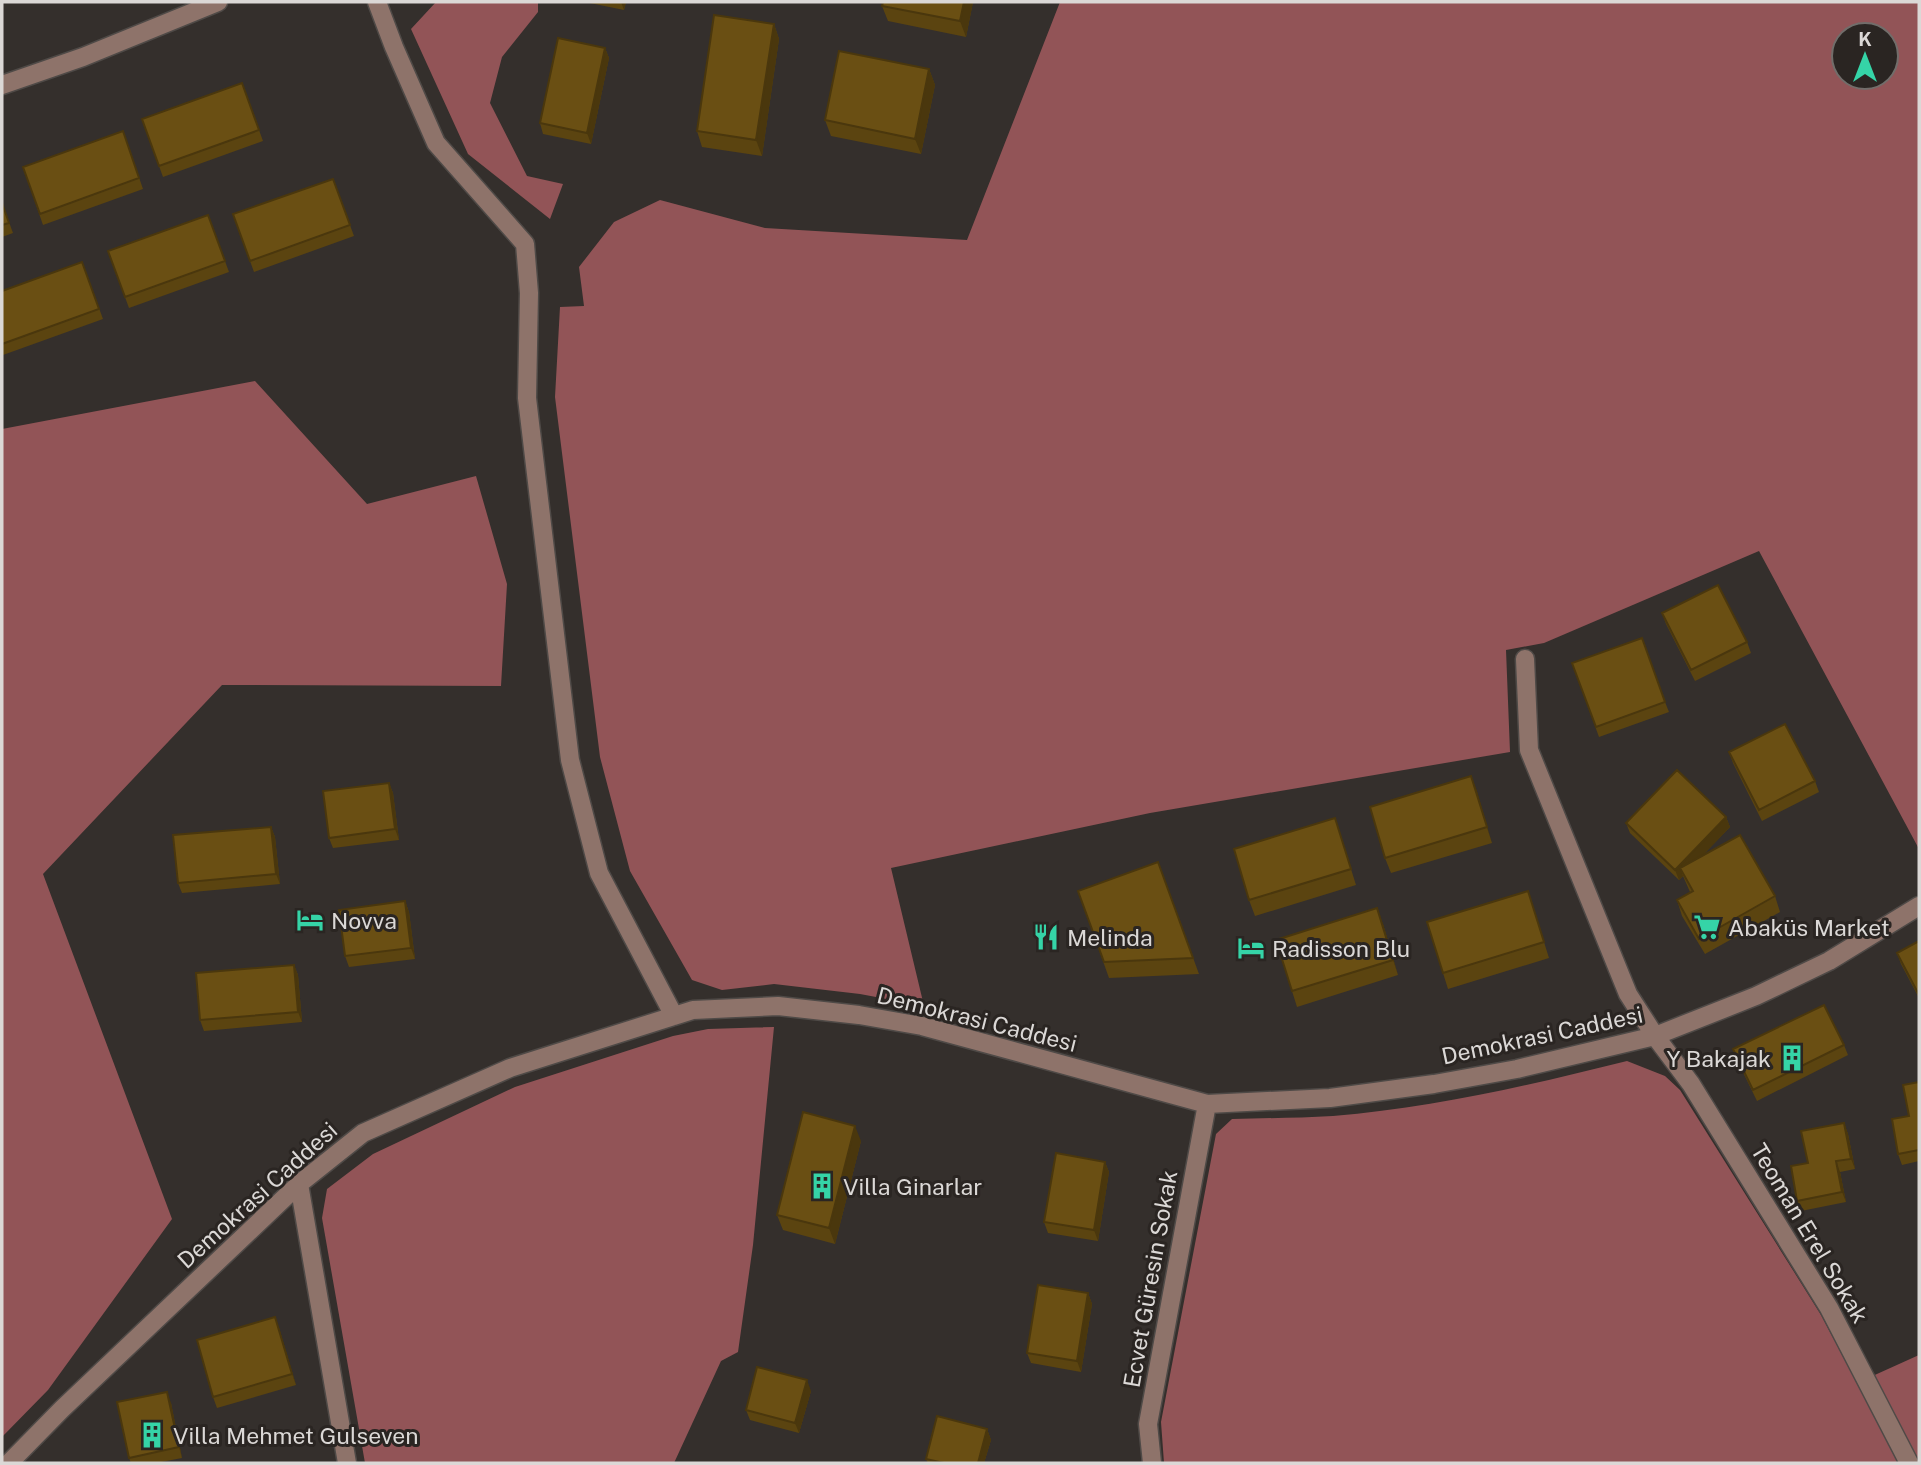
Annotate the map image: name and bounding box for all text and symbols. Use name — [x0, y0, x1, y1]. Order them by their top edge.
north arrow — [1830, 21, 1900, 91]
text: K — [1858, 28, 1872, 50]
hotel icon: Novva — [295, 905, 325, 935]
place label: Novva — [331, 907, 397, 934]
supermarket icon: Abaküs Market — [1692, 912, 1722, 942]
place label: Abaküs Market — [1728, 914, 1890, 941]
restaurant icon: Melinda — [1031, 922, 1061, 952]
place label: Melinda — [1067, 924, 1153, 951]
hotel icon: Radisson Blu — [1236, 933, 1266, 963]
place label: Radisson Blu — [1272, 935, 1410, 962]
street label: Demokrasi Caddesi — [874, 981, 1080, 1057]
street label: Demokrasi Caddesi — [1439, 1000, 1645, 1070]
building icon: Y Bakajak — [1777, 1043, 1807, 1073]
place label: Y Bakajak — [1667, 1045, 1771, 1072]
street label: Demokrasi Caddesi — [172, 1116, 342, 1274]
street label: Teoman Erel Sokak — [1746, 1138, 1874, 1328]
street label: Ecvet Güresin Sokak — [1118, 1168, 1182, 1390]
building icon: Villa Ginarlar — [807, 1171, 837, 1201]
place label: Villa Ginarlar — [843, 1173, 982, 1200]
building icon: Villa Mehmet Gulseven — [137, 1420, 167, 1450]
place label: Villa Mehmet Gulseven — [173, 1422, 419, 1449]

